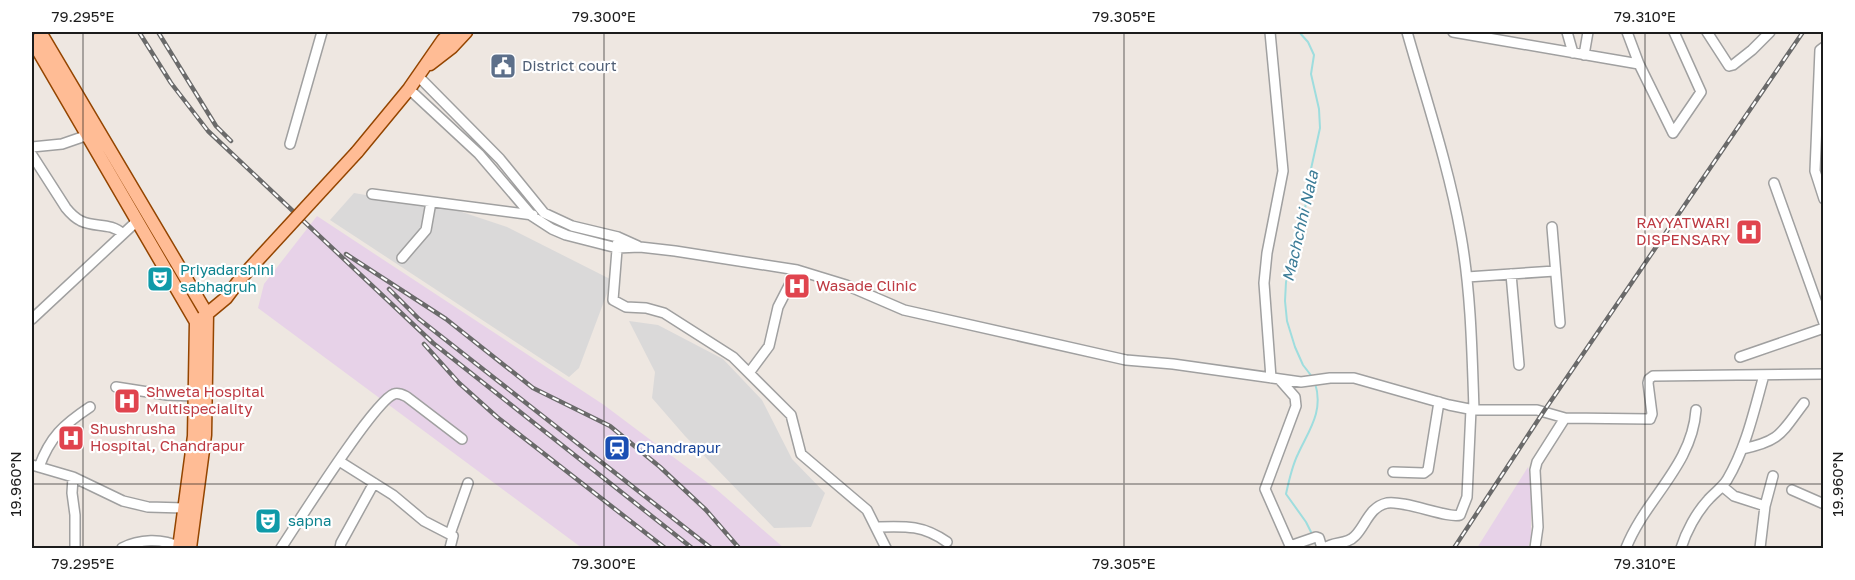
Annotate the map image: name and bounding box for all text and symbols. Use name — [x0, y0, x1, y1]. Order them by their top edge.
text: 79.295°E — [51, 7, 115, 25]
text: 79.300°E — [572, 7, 636, 25]
text: 79.305°E — [1092, 7, 1156, 25]
text: 79.310°E — [1614, 7, 1676, 25]
public building icon: District court — [488, 51, 518, 81]
place label: District court — [522, 56, 617, 74]
water label: Machchhi Nala — [1277, 168, 1323, 284]
place label: RAYYATWARI DISPENSARY — [1636, 213, 1730, 248]
hospital icon: RAYYATWARI DISPENSARY — [1734, 217, 1764, 247]
place label: Priyadarshini sabhagruh — [180, 260, 274, 295]
theatre icon: Priyadarshini sabhagruh — [145, 264, 175, 294]
hospital icon: Wasade Clinic — [782, 271, 812, 301]
place label: Wasade Clinic — [816, 276, 917, 294]
place label: Shweta Hospital Multispeciality — [146, 382, 265, 417]
hospital icon: Shweta Hospital Multispeciality — [112, 386, 142, 416]
place label: Shushrusha Hospital, Chandrapur — [90, 419, 245, 454]
hospital icon: Shushrusha Hospital, Chandrapur — [56, 423, 86, 453]
station icon: Chandrapur — [602, 433, 632, 463]
place label: Chandrapur — [636, 438, 721, 456]
text: 19.960°N — [6, 451, 24, 517]
text: 19.960°N — [1828, 451, 1846, 517]
theatre icon: sapna — [253, 506, 283, 536]
place label: sapna — [288, 511, 331, 529]
text: 79.295°E — [51, 554, 115, 572]
text: 79.300°E — [572, 554, 636, 572]
text: 79.305°E — [1092, 554, 1156, 572]
text: 79.310°E — [1614, 554, 1676, 572]

